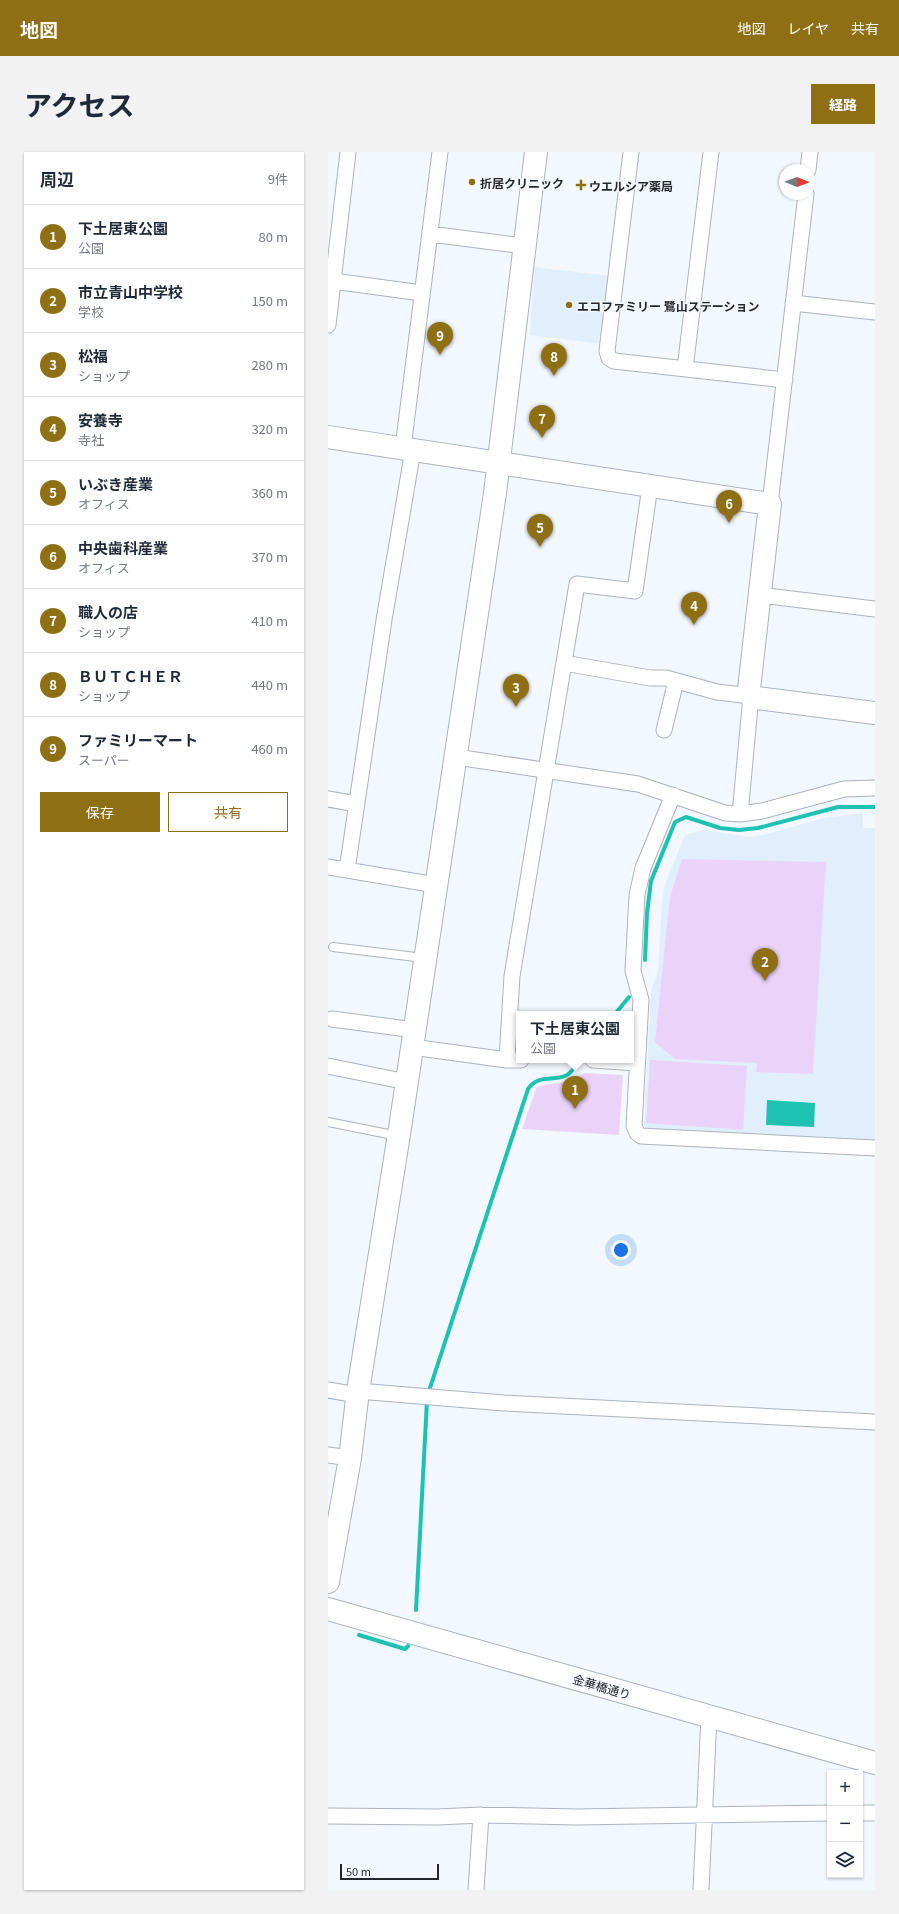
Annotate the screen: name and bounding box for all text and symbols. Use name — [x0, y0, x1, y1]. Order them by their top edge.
text: 地図 — [20, 15, 58, 42]
text: 地図 — [737, 18, 765, 38]
text: レイヤ — [787, 18, 829, 38]
text: 共有 — [851, 18, 879, 38]
text: アクセス — [24, 84, 135, 124]
button: 経路 — [811, 84, 875, 124]
north arrow — [779, 164, 815, 200]
text: 周辺 — [40, 166, 74, 191]
text: 9件 — [268, 169, 288, 188]
place label: 折居クリニック — [480, 174, 564, 191]
marker: 折居クリニック — [467, 177, 477, 187]
place label: ウエルシア薬局 — [589, 177, 673, 194]
marker: ウエルシア薬局 — [576, 180, 586, 190]
text: 下土居東公園 — [78, 217, 168, 238]
text: 1 — [49, 227, 57, 246]
text: 80 m — [259, 227, 288, 246]
text: 公園 — [78, 238, 104, 257]
text: 市立青山中学校 — [78, 281, 183, 302]
text: 2 — [49, 291, 57, 310]
text: 150 m — [251, 291, 288, 310]
place label: エコファミリー 鷺山ステーション — [577, 297, 760, 314]
marker: エコファミリー 鷺山ステーション — [564, 300, 574, 310]
text: 学校 — [78, 302, 104, 321]
pin: 9 — [427, 322, 453, 355]
pin: 8 — [541, 343, 567, 376]
text: 松福 — [78, 345, 108, 366]
text: 3 — [49, 355, 57, 374]
text: 280 m — [251, 355, 288, 374]
text: ショップ — [78, 366, 130, 385]
pin: 7 — [529, 405, 555, 438]
text: 安養寺 — [78, 409, 123, 430]
text: 4 — [49, 419, 57, 438]
text: 320 m — [251, 419, 288, 438]
text: 寺社 — [78, 430, 104, 449]
text: いぶき産業 — [78, 473, 153, 494]
text: 5 — [49, 483, 57, 502]
text: 360 m — [251, 483, 288, 502]
pin: 6 — [716, 490, 742, 523]
text: オフィス — [78, 494, 130, 513]
pin: 5 — [527, 514, 553, 547]
text: 中央歯科産業 — [78, 537, 168, 558]
text: 6 — [49, 547, 57, 566]
text: 370 m — [251, 547, 288, 566]
text: オフィス — [78, 558, 130, 577]
pin: 4 — [681, 592, 707, 625]
text: 職人の店 — [78, 601, 138, 622]
text: 7 — [49, 611, 57, 630]
text: 410 m — [251, 611, 288, 630]
text: ショップ — [78, 622, 130, 641]
text: ＢＵＴＣＨＥＲ — [78, 665, 183, 686]
pin: 3 — [503, 674, 529, 707]
text: 8 — [49, 675, 57, 694]
text: 440 m — [251, 675, 288, 694]
text: ショップ — [78, 686, 130, 705]
text: ファミリーマート — [78, 729, 198, 750]
text: 9 — [49, 739, 57, 758]
text: 460 m — [251, 739, 288, 758]
text: スーパー — [78, 750, 130, 769]
button: 保存 — [40, 792, 160, 832]
button: 共有 — [168, 792, 288, 832]
pin: 2 — [752, 948, 778, 981]
popup — [516, 1011, 634, 1063]
text: 下土居東公園 — [530, 1017, 620, 1038]
text: 公園 — [530, 1038, 556, 1057]
pin: 1 — [562, 1076, 588, 1109]
your location — [611, 1240, 631, 1260]
street label: 金華橋通り — [571, 1670, 633, 1702]
map controls — [827, 1770, 863, 1878]
button: + — [827, 1770, 863, 1806]
button: − — [827, 1806, 863, 1842]
button: layers — [827, 1842, 863, 1878]
scale bar — [340, 1862, 439, 1881]
text: 50 m — [346, 1863, 371, 1879]

